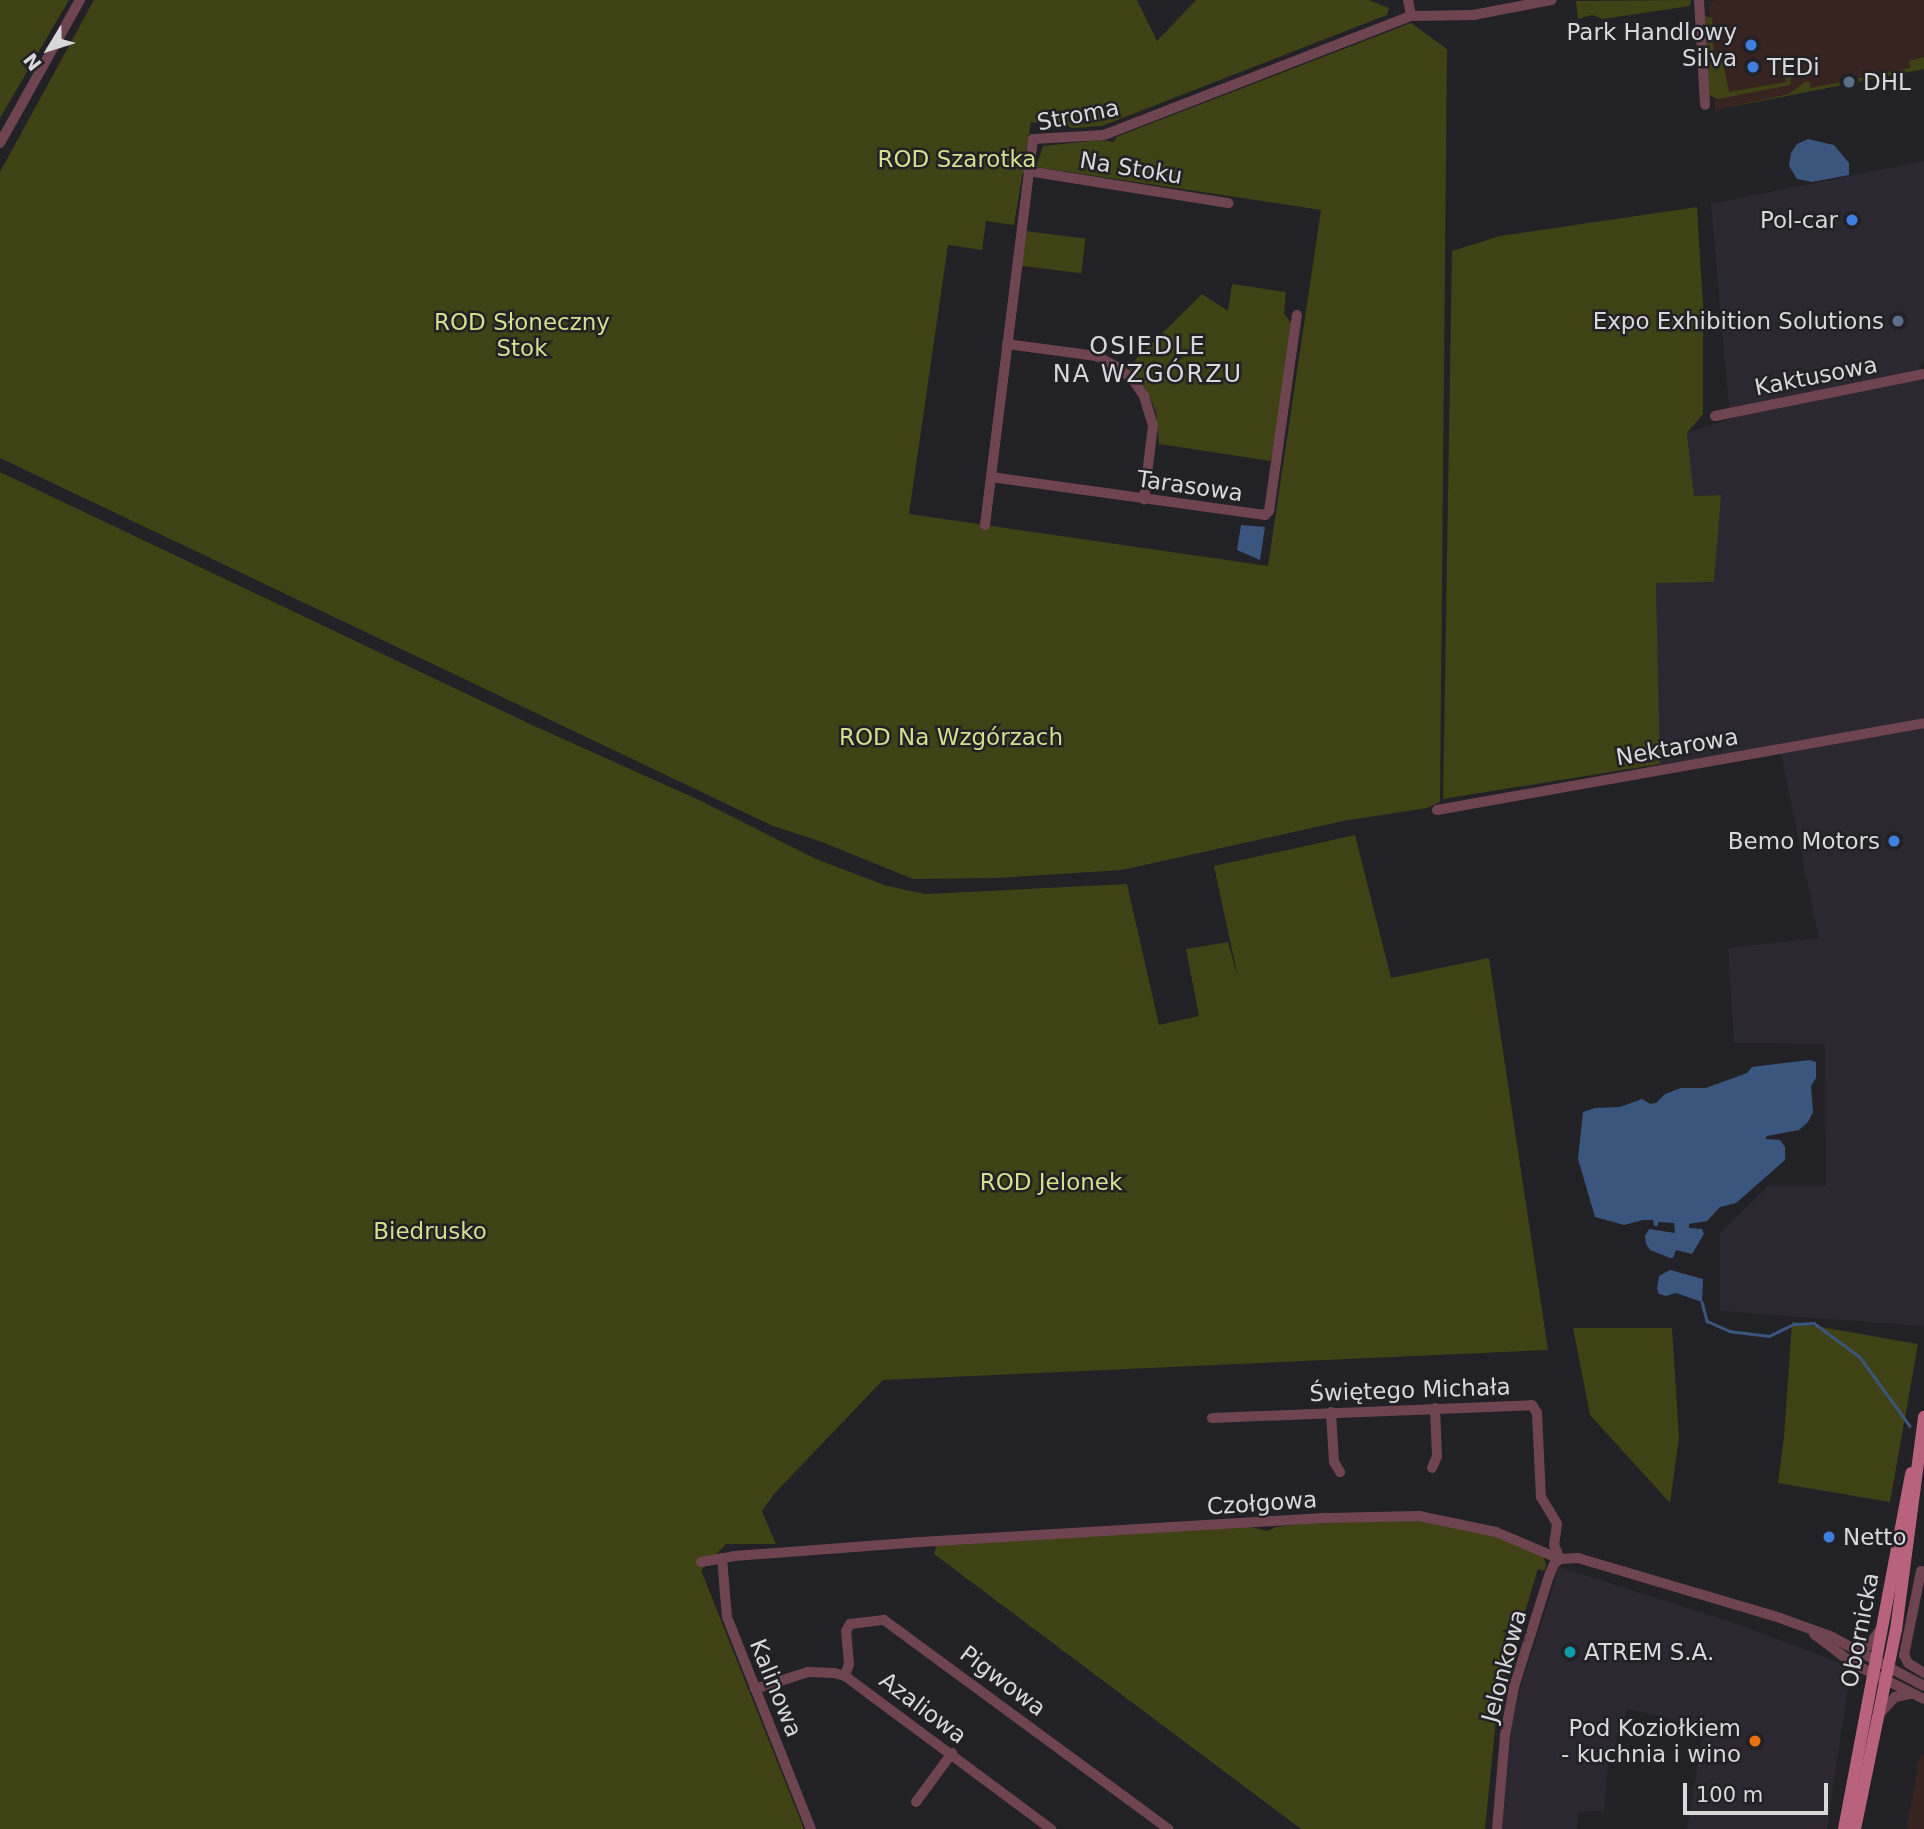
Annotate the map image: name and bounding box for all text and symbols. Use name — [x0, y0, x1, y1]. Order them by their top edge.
north arrow — [14, 14, 84, 84]
place label: Park Handlowy Silva — [1567, 18, 1737, 72]
marker: Park Handlowy Silva — [1743, 37, 1759, 53]
text: N — [19, 49, 46, 75]
place label: TEDi — [1767, 53, 1820, 81]
marker: TEDi — [1745, 59, 1761, 75]
place label: DHL — [1863, 68, 1911, 96]
marker: DHL — [1841, 74, 1857, 90]
street label: Stroma — [1035, 94, 1121, 136]
park label: ROD Szarotka — [878, 145, 1036, 173]
street label: Na Stoku — [1078, 146, 1184, 190]
place label: Pol-car — [1760, 206, 1838, 234]
marker: Pol-car — [1844, 212, 1860, 228]
place label: Expo Exhibition Solutions — [1593, 307, 1884, 335]
park label: ROD Słoneczny Stok — [434, 308, 610, 362]
marker: Expo Exhibition Solutions — [1890, 313, 1906, 329]
district label: OSIEDLE NA WZGÓRZU — [1054, 333, 1242, 389]
street label: Kaktusowa — [1752, 351, 1880, 401]
street label: Tarasowa — [1135, 465, 1245, 507]
park label: ROD Na Wzgórzach — [839, 723, 1063, 751]
street label: Nektarowa — [1614, 723, 1740, 771]
place label: Bemo Motors — [1728, 827, 1880, 855]
marker: Bemo Motors — [1886, 833, 1902, 849]
park label: ROD Jelonek — [980, 1168, 1122, 1196]
park label: Biedrusko — [373, 1217, 487, 1245]
street label: Świętego Michała — [1309, 1373, 1511, 1407]
street label: Czołgowa — [1206, 1485, 1318, 1521]
place label: Netto — [1843, 1523, 1906, 1551]
marker: Netto — [1821, 1529, 1837, 1545]
street label: Obornicka — [1835, 1570, 1885, 1690]
street label: Jelonkowa — [1476, 1607, 1532, 1725]
street label: Kalinowa — [744, 1635, 808, 1741]
place label: ATREM S.A. — [1584, 1638, 1714, 1666]
street label: Pigwowa — [955, 1640, 1051, 1722]
marker: ATREM S.A. — [1562, 1644, 1578, 1660]
street label: Azaliowa — [874, 1666, 972, 1750]
place label: Pod Koziołkiem - kuchnia i wino — [1561, 1714, 1741, 1768]
marker: Pod Koziołkiem - kuchnia i wino — [1747, 1733, 1763, 1749]
scale bar — [1686, 1770, 1831, 1814]
text: 100 m — [1696, 1783, 1763, 1807]

